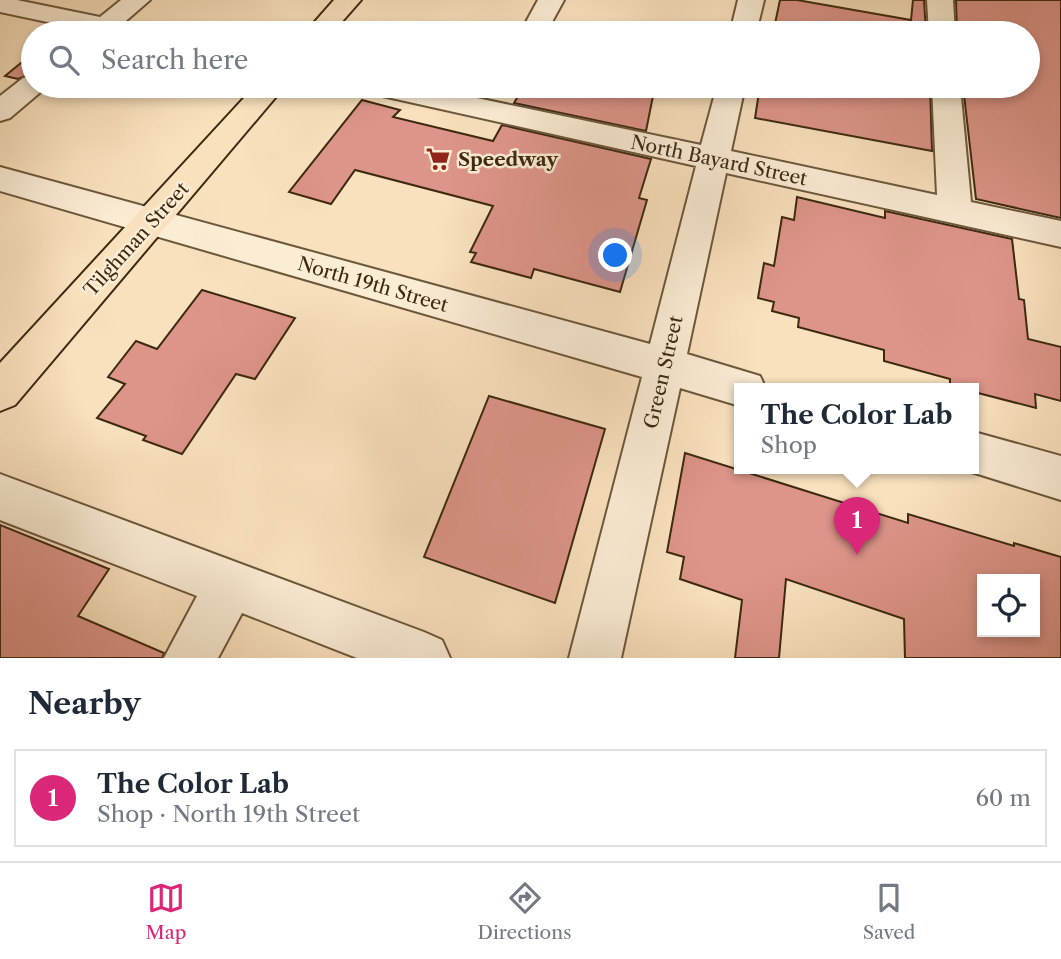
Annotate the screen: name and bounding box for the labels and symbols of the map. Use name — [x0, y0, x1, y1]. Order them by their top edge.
street label: North Bayard Street — [629, 131, 809, 190]
supermarket icon: Speedway — [424, 145, 452, 173]
place label: Speedway — [458, 148, 559, 171]
street label: Tilghman Street — [79, 177, 194, 301]
your location — [598, 238, 632, 272]
street label: North 19th Street — [295, 252, 451, 317]
street label: Green Street — [639, 313, 688, 431]
pin: 1 — [834, 497, 880, 555]

